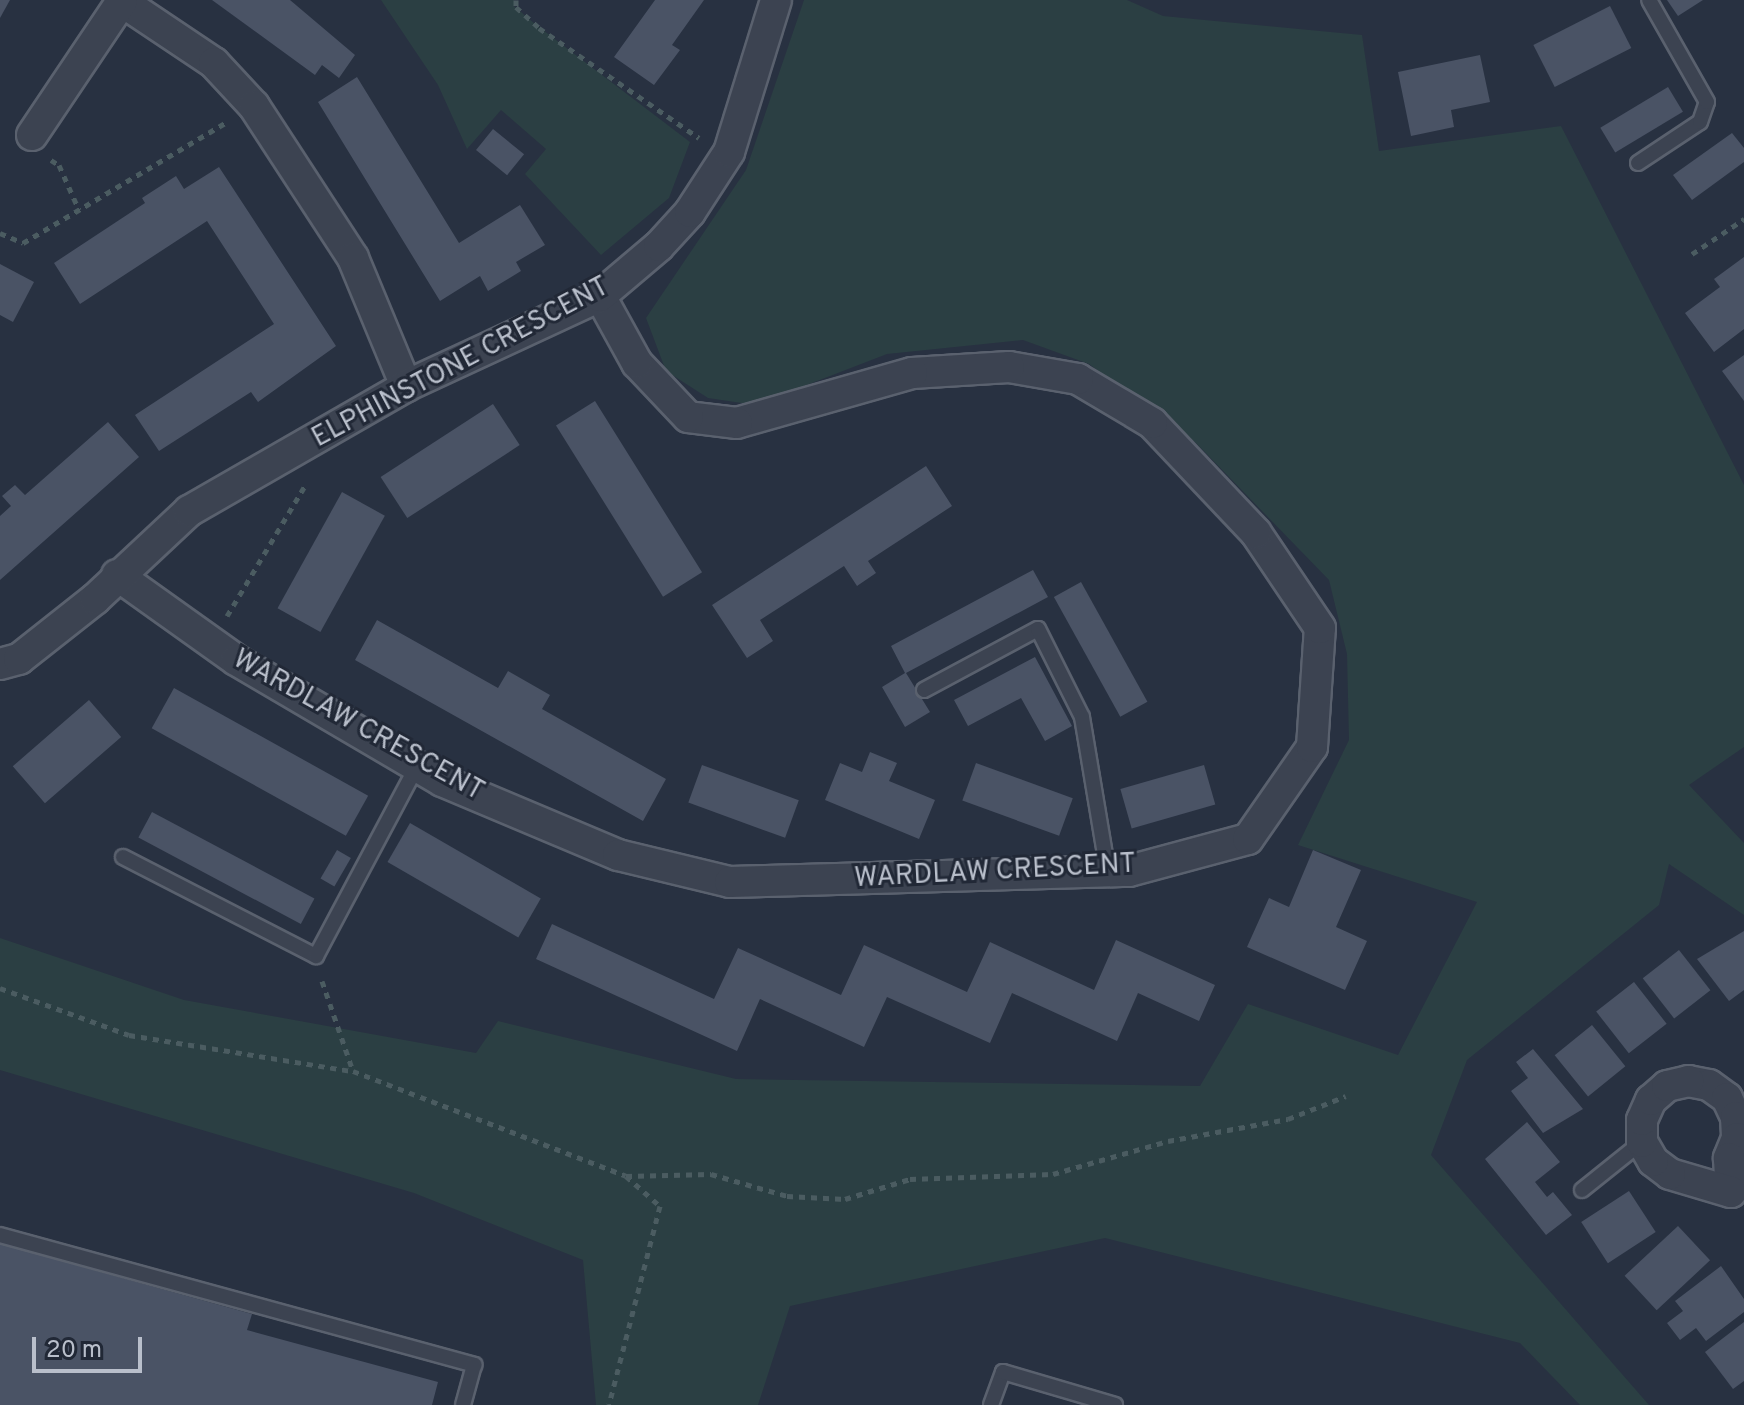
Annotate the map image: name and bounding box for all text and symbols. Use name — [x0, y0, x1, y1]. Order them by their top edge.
street label: ELPHINSTONE CRESCENT — [307, 270, 615, 456]
street label: WARDLAW CRESCENT — [226, 643, 490, 809]
street label: WARDLAW CRESCENT — [853, 848, 1137, 896]
scale bar — [36, 1321, 146, 1371]
text: 20 m — [46, 1336, 102, 1366]

